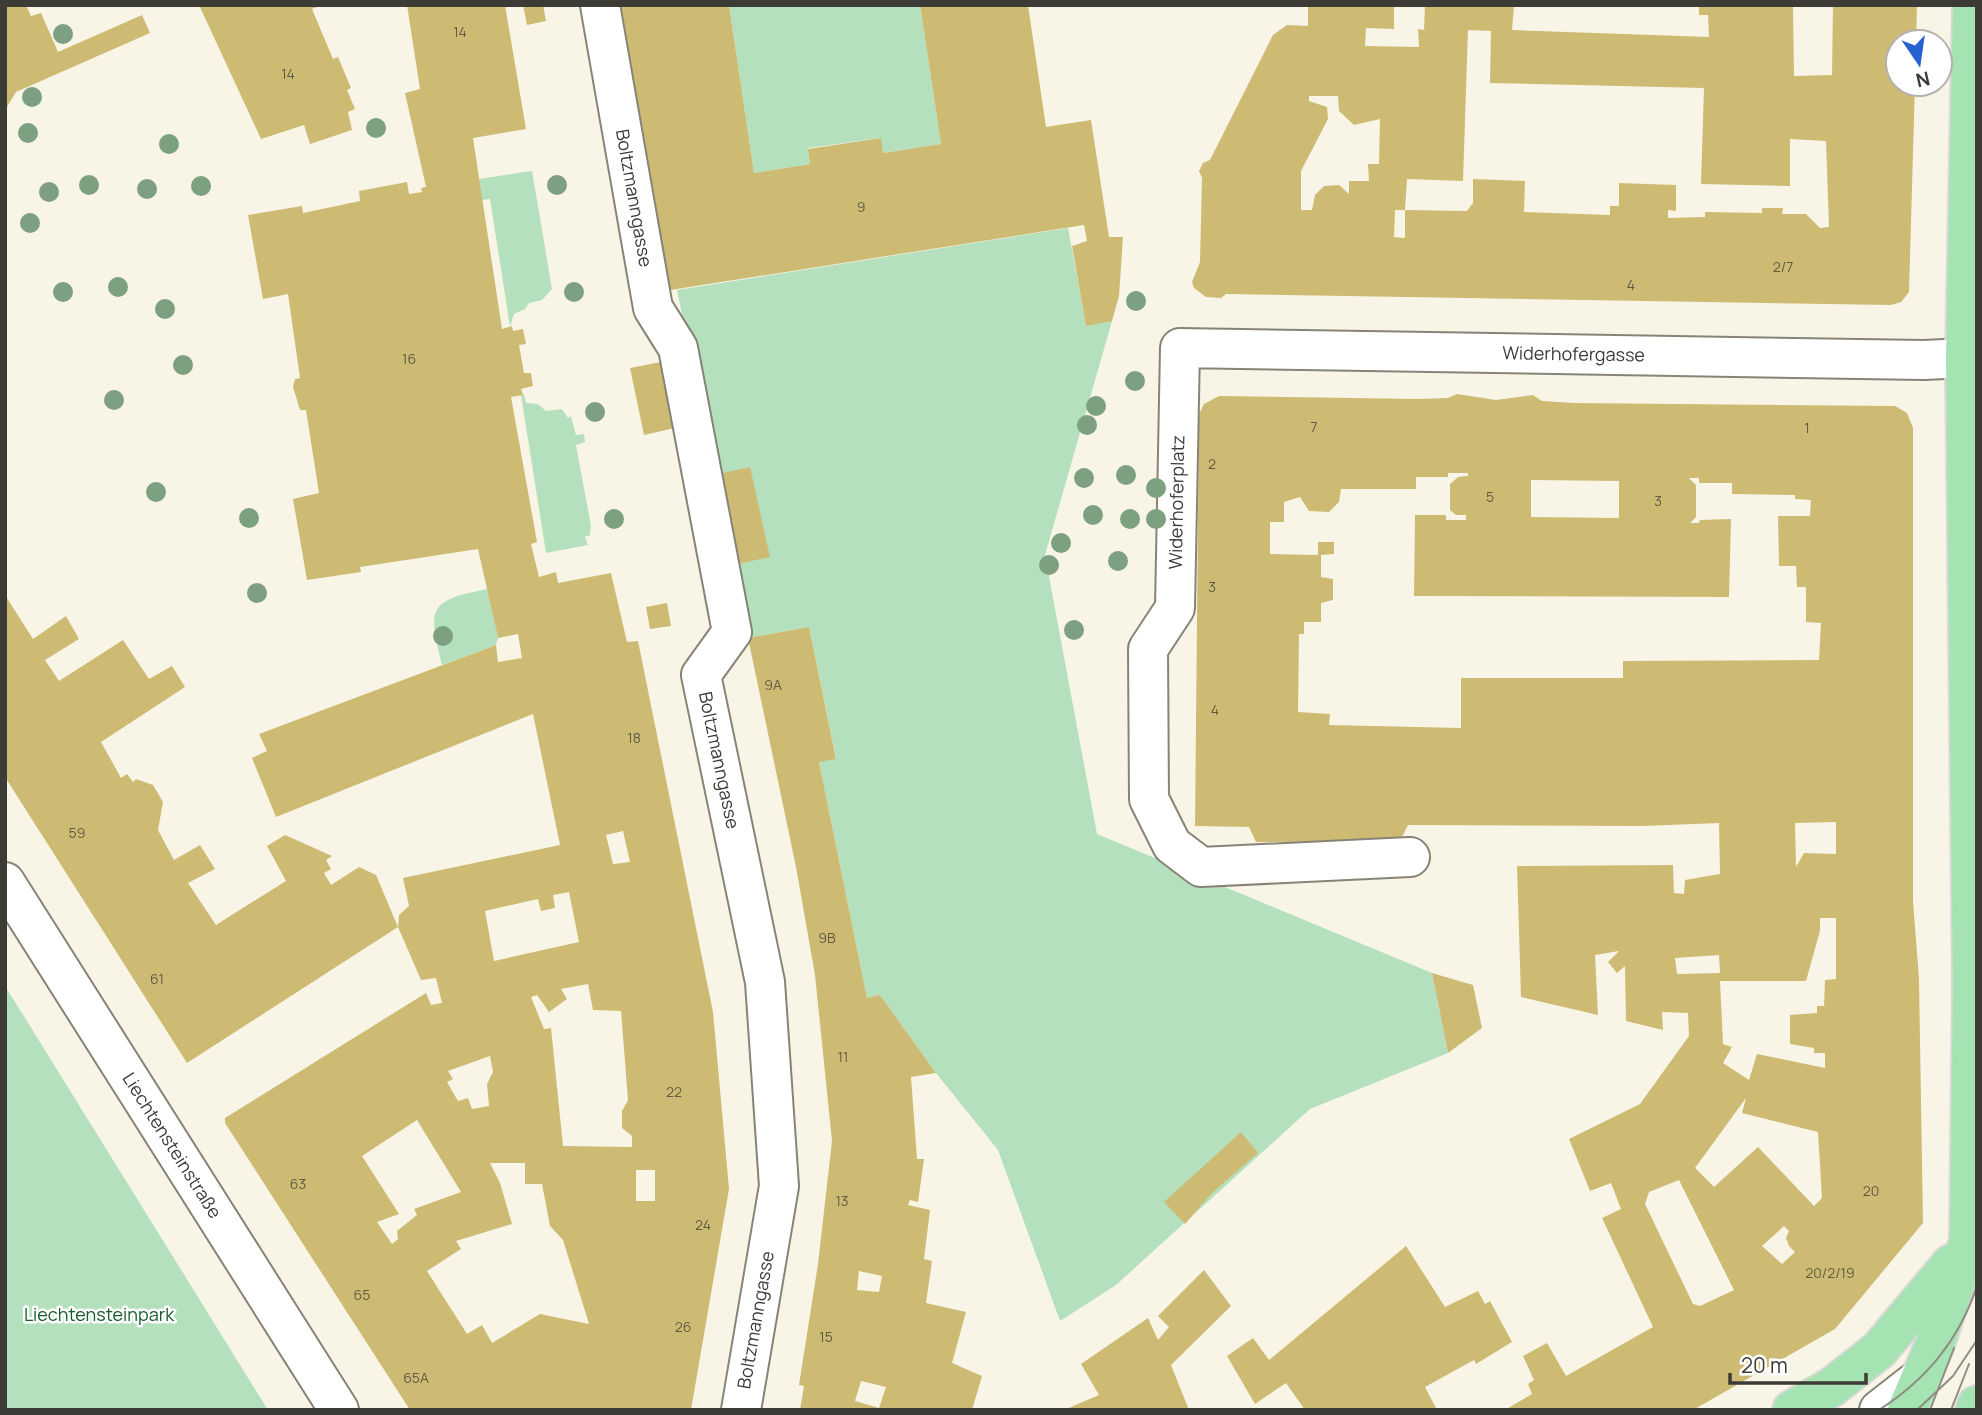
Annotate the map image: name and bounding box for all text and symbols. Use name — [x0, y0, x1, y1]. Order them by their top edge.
house number: 14 — [453, 22, 467, 41]
north arrow — [1884, 28, 1954, 98]
house number: 14 — [281, 64, 295, 83]
text: N — [1913, 65, 1932, 94]
street label: Boltzmanngasse — [611, 127, 659, 269]
house number: 9 — [857, 197, 865, 216]
house number: 2/7 — [1773, 257, 1793, 276]
house number: 4 — [1627, 275, 1635, 294]
street label: Widerhofergasse — [1502, 340, 1645, 366]
house number: 16 — [402, 349, 416, 368]
house number: 7 — [1310, 417, 1318, 436]
house number: 1 — [1804, 418, 1810, 437]
street label: Widerhoferplatz — [1163, 435, 1189, 570]
house number: 2 — [1208, 454, 1216, 473]
house number: 5 — [1486, 487, 1494, 506]
house number: 3 — [1654, 491, 1662, 510]
house number: 3 — [1208, 577, 1216, 596]
house number: 9A — [764, 675, 782, 694]
street label: Boltzmanngasse — [694, 689, 746, 831]
house number: 4 — [1211, 700, 1219, 719]
house number: 18 — [627, 728, 641, 747]
house number: 59 — [69, 823, 85, 842]
house number: 9B — [818, 928, 836, 947]
house number: 61 — [150, 969, 164, 988]
house number: 11 — [838, 1047, 848, 1066]
street label: Liechtensteinstraße — [118, 1068, 228, 1223]
house number: 22 — [666, 1082, 682, 1101]
house number: 63 — [290, 1174, 306, 1193]
house number: 20 — [1863, 1181, 1879, 1200]
house number: 13 — [835, 1191, 849, 1210]
house number: 24 — [695, 1215, 711, 1234]
street label: Boltzmanngasse — [731, 1249, 779, 1391]
house number: 20/2/19 — [1805, 1263, 1855, 1282]
house number: 65 — [354, 1285, 370, 1304]
park label: Liechtensteinpark — [24, 1302, 175, 1326]
house number: 26 — [675, 1317, 691, 1336]
house number: 15 — [819, 1327, 833, 1346]
scale bar — [1730, 1342, 1867, 1386]
text: 20 m — [1741, 1351, 1788, 1379]
house number: 65A — [403, 1368, 429, 1387]

